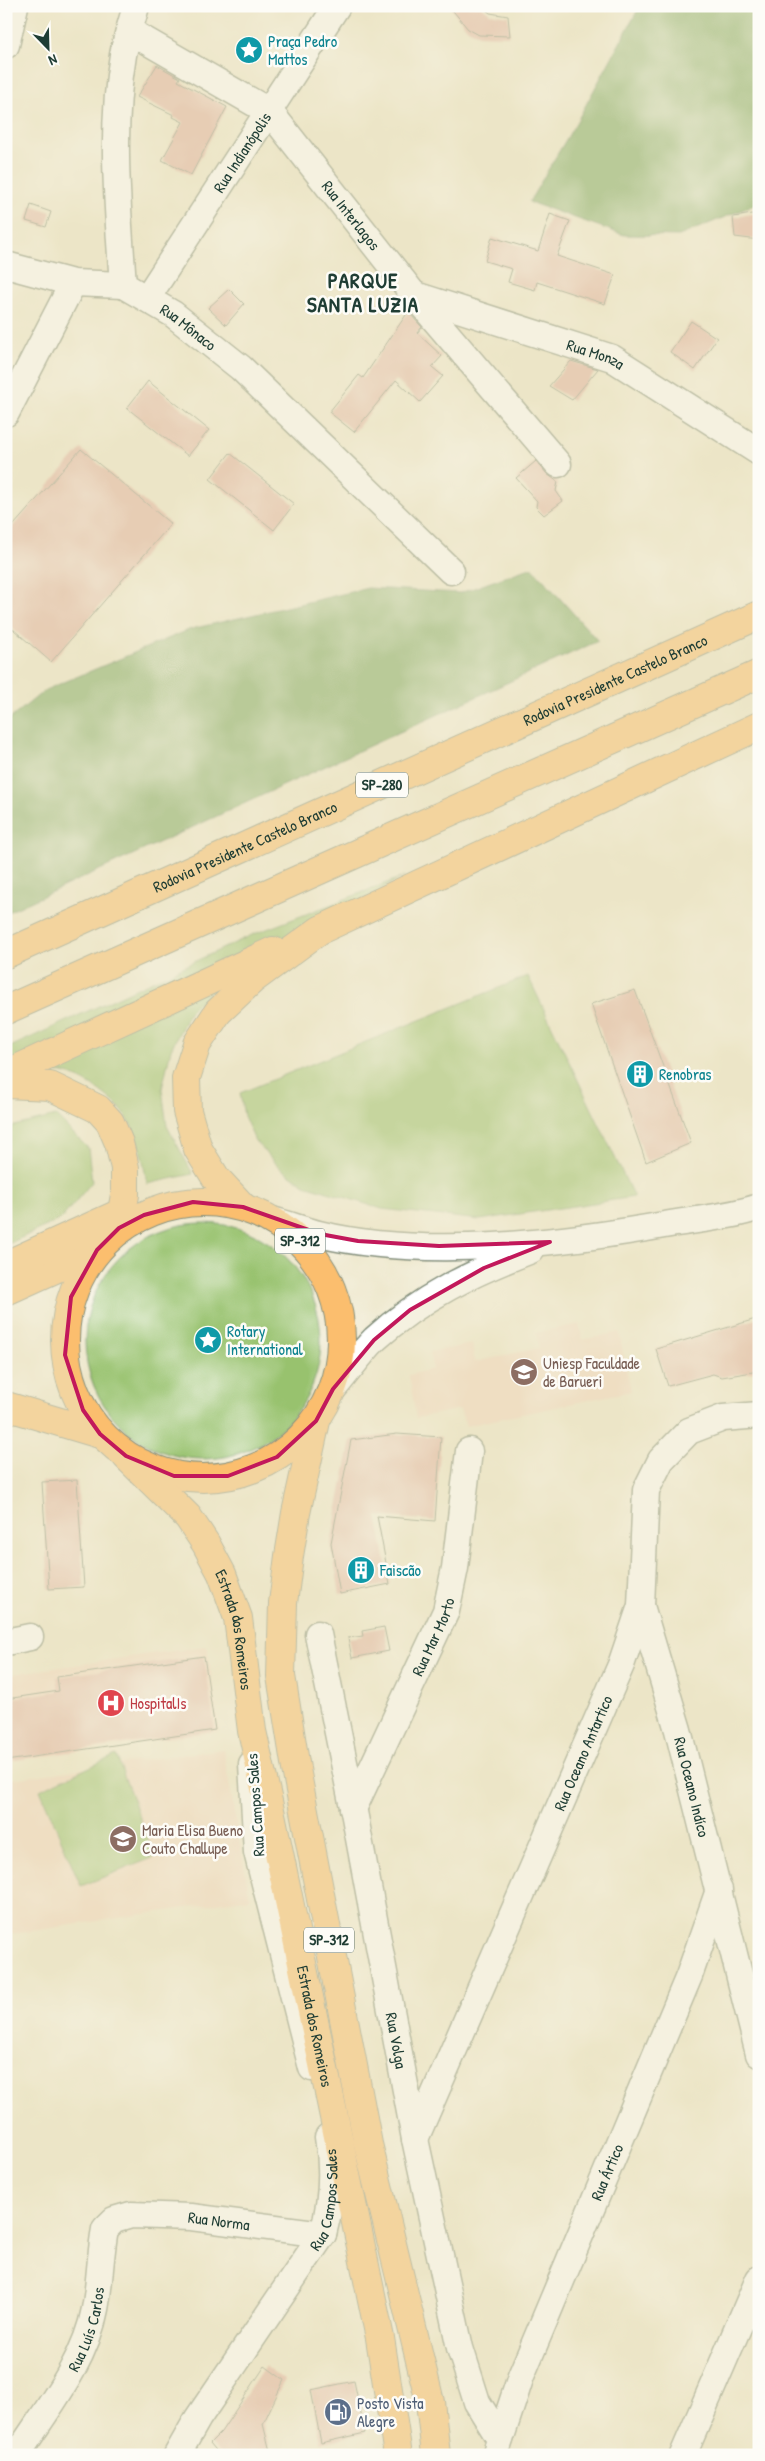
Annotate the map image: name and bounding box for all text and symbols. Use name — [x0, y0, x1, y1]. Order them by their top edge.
north arrow — [22, 22, 72, 72]
place label: Praça Pedro Mattos — [268, 30, 338, 70]
place icon: Praça Pedro Mattos — [234, 35, 264, 65]
text: N — [46, 50, 60, 71]
street label: Rua Indianópolis — [208, 108, 276, 197]
street label: Rua Interlagos — [317, 176, 386, 255]
district label: PARQUE SANTA LUZIA — [307, 266, 419, 319]
street label: Rua Mônaco — [156, 298, 222, 356]
street label: Rua Monza — [564, 333, 629, 374]
street label: Rodovia Presidente Castelo Branco — [519, 628, 711, 731]
road number: SP-280 — [356, 772, 408, 798]
street label: Rodovia Presidente Castelo Branco — [149, 795, 341, 897]
building icon: Renobras — [625, 1059, 655, 1089]
place label: Renobras — [659, 1063, 712, 1085]
road number: SP-312 — [275, 1228, 325, 1254]
place label: Rotary International — [227, 1320, 304, 1360]
place icon: Rotary International — [193, 1325, 223, 1355]
place label: Uniesp Faculdade de Barueri — [543, 1352, 641, 1392]
school or university icon: Uniesp Faculdade de Barueri — [509, 1357, 539, 1387]
building icon: Faiscão — [346, 1555, 376, 1585]
place label: Faiscão — [379, 1559, 421, 1581]
street label: Estrada dos Romeiros — [210, 1565, 258, 1691]
street label: Rua Mar Morto — [406, 1596, 460, 1679]
hospital icon: HospitalIs — [96, 1688, 126, 1718]
street label: Rua Oceano Antartico — [548, 1691, 618, 1814]
place label: HospitalIs — [130, 1692, 186, 1714]
street label: Rua Oceano Indíco — [669, 1735, 715, 1840]
street label: Rua Campos Sales — [240, 1753, 270, 1857]
place label: Maria Elisa Bueno Couto Challupe — [142, 1819, 244, 1859]
school or university icon: Maria Elisa Bueno Couto Challupe — [108, 1824, 138, 1854]
road number: SP-312 — [304, 1928, 354, 1952]
street label: Estrada dos Romeiros — [292, 1964, 338, 2089]
street label: Rua Volga — [381, 2011, 413, 2070]
street label: Rua Ártico — [585, 2140, 628, 2204]
street label: Rua Campos Sales — [304, 2148, 342, 2255]
street label: Rua Norma — [187, 2206, 251, 2235]
street label: Rua Luís Carlos — [62, 2286, 109, 2375]
place label: Posto Vista Alegre — [357, 2392, 423, 2432]
fuel station icon: Posto Vista Alegre — [323, 2397, 353, 2427]

